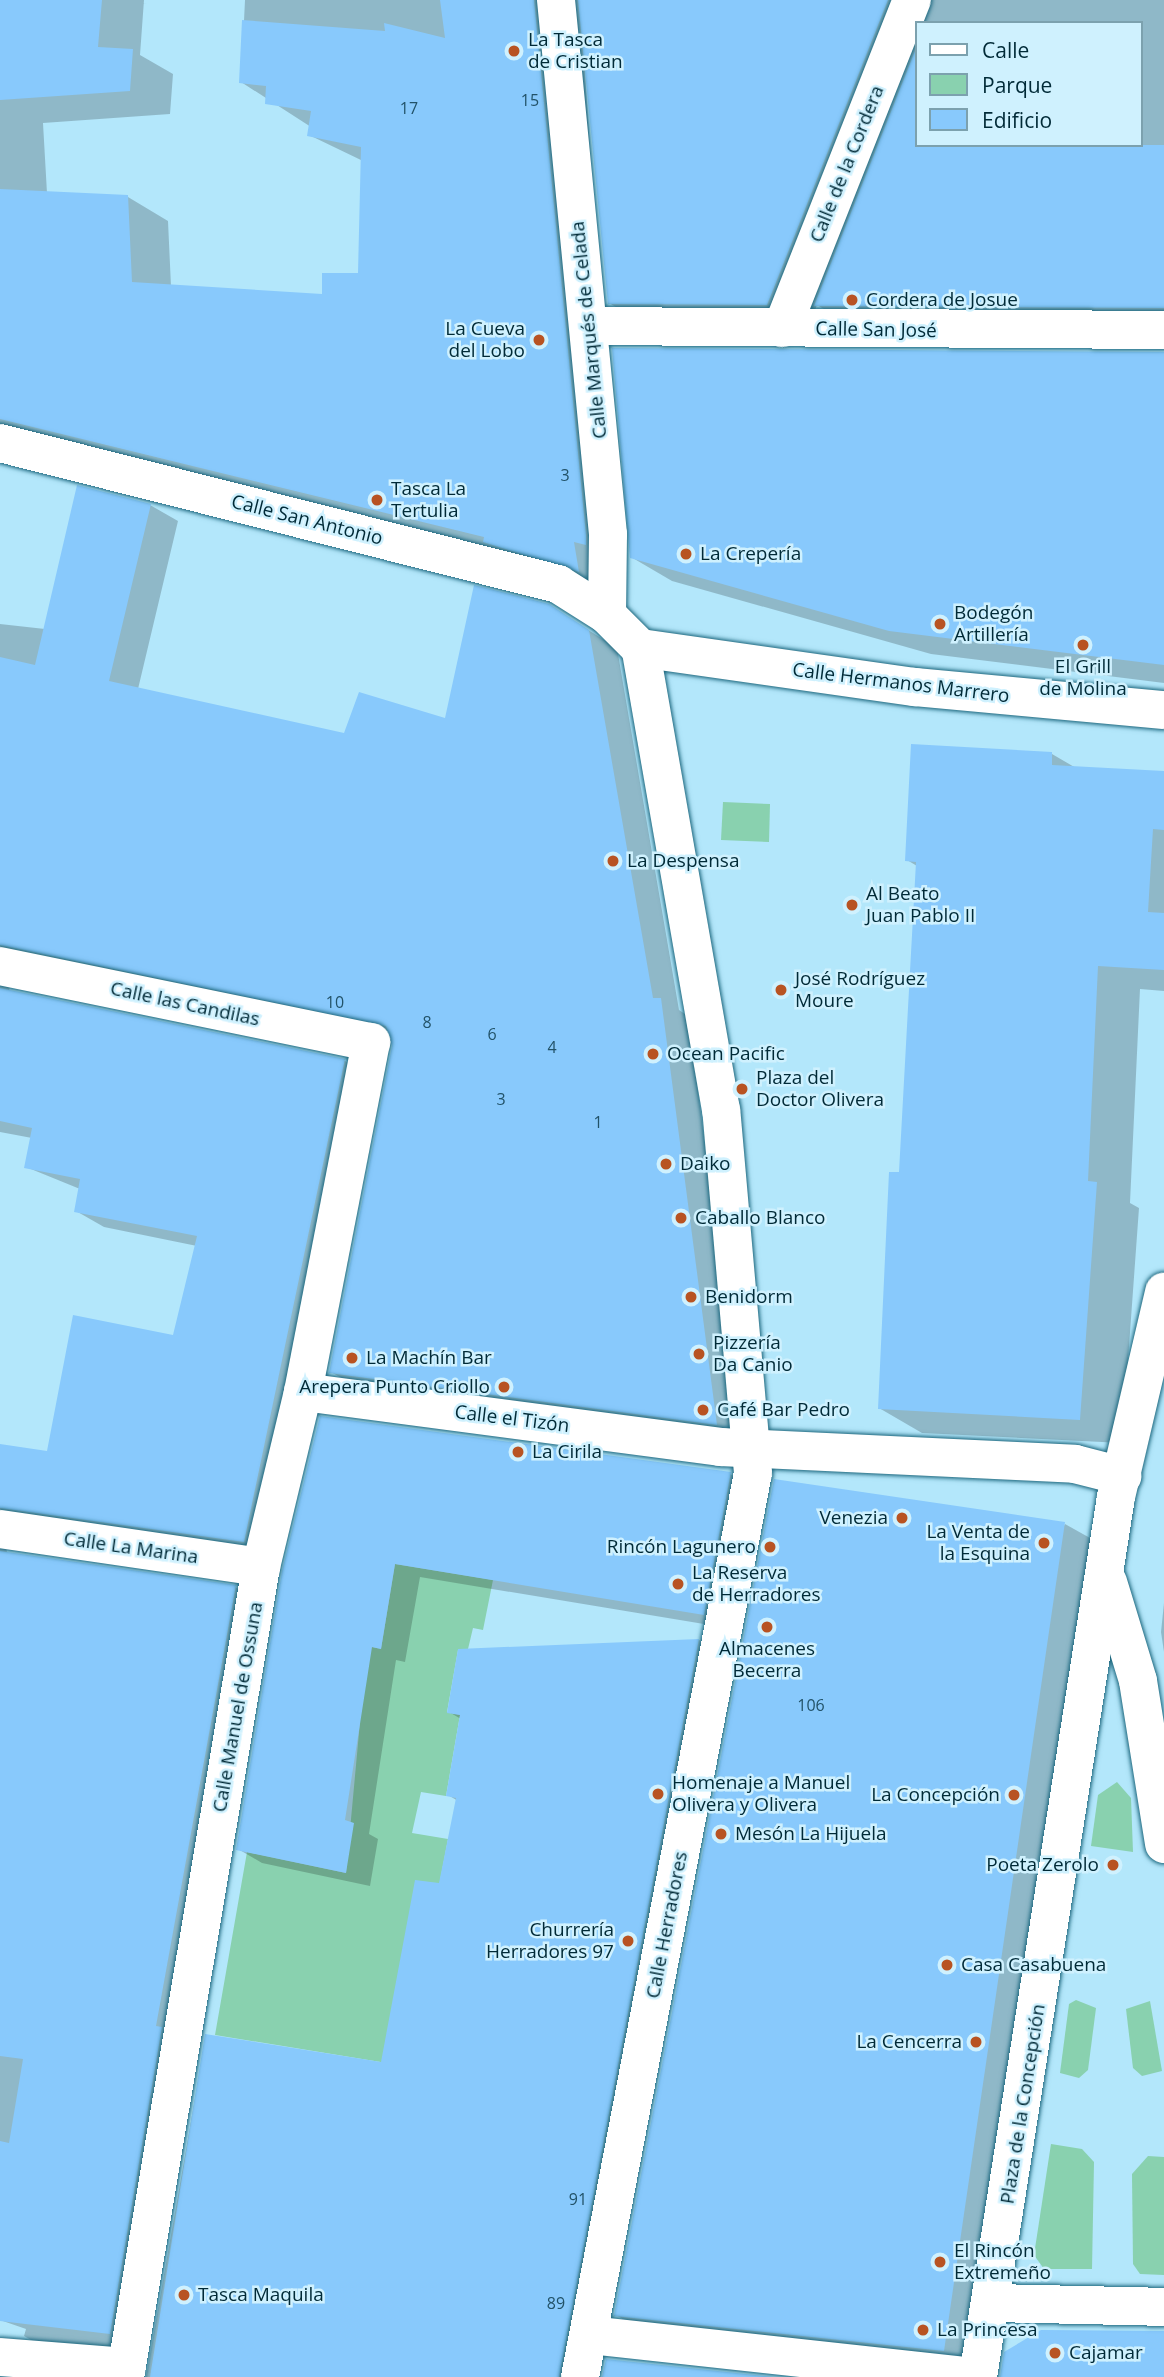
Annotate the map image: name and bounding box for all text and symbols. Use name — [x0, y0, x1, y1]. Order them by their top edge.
legend — [916, 21, 1143, 147]
place label: La Tasca de Cristian — [528, 29, 623, 73]
text: Calle — [982, 36, 1029, 64]
marker: La Tasca de Cristian — [506, 43, 522, 59]
text: Parque — [982, 71, 1052, 99]
street label: Calle de la Cordera — [805, 82, 889, 246]
house number: 15 — [521, 90, 539, 110]
house number: 17 — [400, 98, 418, 118]
text: Edificio — [982, 106, 1052, 134]
street label: Calle Marqués de Celada — [566, 220, 612, 440]
place label: Cordera de Josue — [866, 289, 1018, 311]
marker: Cordera de Josue — [844, 292, 860, 308]
place label: La Cueva del Lobo — [445, 318, 525, 362]
street label: Calle San José — [815, 318, 937, 342]
marker: La Cueva del Lobo — [531, 332, 547, 348]
house number: 3 — [560, 465, 570, 485]
place label: Tasca La Tertulia — [391, 478, 466, 522]
street label: Calle San Antonio — [229, 490, 385, 550]
marker: Tasca La Tertulia — [369, 492, 385, 508]
place label: La Crepería — [700, 543, 801, 565]
marker: La Crepería — [678, 546, 694, 562]
place label: Bodegón Artillería — [954, 602, 1033, 646]
marker: Bodegón Artillería — [932, 616, 948, 632]
marker: El Grill de Molina — [1075, 637, 1091, 653]
place label: El Grill de Molina — [1039, 656, 1127, 700]
street label: Calle Hermanos Marrero — [791, 658, 1011, 708]
place label: La Despensa — [627, 850, 739, 872]
marker: La Despensa — [605, 853, 621, 869]
place label: Al Beato Juan Pablo II — [866, 883, 975, 927]
marker: Al Beato Juan Pablo II — [844, 897, 860, 913]
place label: José Rodríguez Moure — [795, 968, 925, 1012]
street label: Calle las Candilas — [108, 977, 262, 1031]
marker: José Rodríguez Moure — [773, 982, 789, 998]
house number: 10 — [326, 992, 344, 1012]
house number: 8 — [422, 1012, 432, 1032]
house number: 6 — [487, 1024, 497, 1044]
house number: 4 — [547, 1037, 557, 1057]
place label: Ocean Pacific — [667, 1043, 785, 1065]
marker: Ocean Pacific — [645, 1046, 661, 1062]
place label: Plaza del Doctor Olivera — [756, 1067, 884, 1111]
marker: Plaza del Doctor Olivera — [734, 1081, 750, 1097]
house number: 3 — [496, 1089, 506, 1109]
house number: 1 — [593, 1112, 603, 1132]
place label: Daiko — [680, 1153, 731, 1175]
marker: Daiko — [658, 1156, 674, 1172]
place label: Caballo Blanco — [695, 1207, 825, 1229]
marker: Caballo Blanco — [673, 1210, 689, 1226]
place label: Benidorm — [705, 1286, 793, 1308]
marker: Benidorm — [683, 1289, 699, 1305]
place label: Pizzería Da Canio — [713, 1332, 793, 1376]
marker: Pizzería Da Canio — [691, 1346, 707, 1362]
place label: La Machín Bar — [366, 1347, 492, 1369]
marker: La Machín Bar — [344, 1350, 360, 1366]
place label: Arepera Punto Criollo — [299, 1376, 490, 1398]
marker: Arepera Punto Criollo — [496, 1379, 512, 1395]
place label: Café Bar Pedro — [717, 1399, 850, 1421]
street label: Calle el Tizón — [453, 1401, 571, 1437]
marker: Café Bar Pedro — [695, 1402, 711, 1418]
place label: La Cirila — [532, 1441, 602, 1463]
marker: La Cirila — [510, 1444, 526, 1460]
place label: Venezia — [819, 1507, 888, 1529]
marker: Venezia — [894, 1510, 910, 1526]
place label: La Venta de la Esquina — [926, 1521, 1030, 1565]
street label: Calle La Marina — [62, 1527, 200, 1569]
marker: La Venta de la Esquina — [1036, 1535, 1052, 1551]
place label: Rincón Lagunero — [607, 1536, 756, 1558]
marker: Rincón Lagunero — [762, 1539, 778, 1555]
place label: La Reserva de Herradores — [692, 1562, 821, 1606]
marker: La Reserva de Herradores — [670, 1576, 686, 1592]
street label: Calle Manuel de Ossuna — [208, 1600, 268, 1814]
marker: Almacenes Becerra — [759, 1619, 775, 1635]
place label: Almacenes Becerra — [719, 1638, 815, 1682]
house number: 106 — [797, 1695, 825, 1715]
place label: Homenaje a Manuel Olivera y Olivera — [672, 1772, 850, 1816]
place label: La Concepción — [871, 1784, 1000, 1806]
marker: Homenaje a Manuel Olivera y Olivera — [650, 1786, 666, 1802]
marker: La Concepción — [1006, 1787, 1022, 1803]
place label: Mesón La Hijuela — [735, 1823, 887, 1845]
marker: Mesón La Hijuela — [713, 1826, 729, 1842]
street label: Calle Herradores — [642, 1850, 692, 2000]
place label: Poeta Zerolo — [986, 1854, 1099, 1876]
marker: Poeta Zerolo — [1105, 1857, 1121, 1873]
place label: Churrería Herradores 97 — [486, 1919, 614, 1963]
marker: Churrería Herradores 97 — [620, 1933, 636, 1949]
place label: Casa Casabuena — [961, 1954, 1106, 1976]
marker: Casa Casabuena — [939, 1957, 955, 1973]
street label: Plaza de la Concepción — [996, 2002, 1050, 2206]
place label: La Cencerra — [856, 2031, 962, 2053]
marker: La Cencerra — [968, 2034, 984, 2050]
house number: 91 — [569, 2189, 587, 2209]
place label: El Rincón Extremeño — [954, 2240, 1051, 2284]
marker: El Rincón Extremeño — [932, 2254, 948, 2270]
place label: Tasca Maquila — [198, 2284, 324, 2306]
marker: Tasca Maquila — [176, 2287, 192, 2303]
house number: 89 — [547, 2293, 565, 2313]
place label: La Princesa — [937, 2319, 1037, 2341]
marker: La Princesa — [915, 2322, 931, 2338]
place label: Cajamar — [1069, 2342, 1143, 2364]
marker: Cajamar — [1047, 2345, 1063, 2361]

